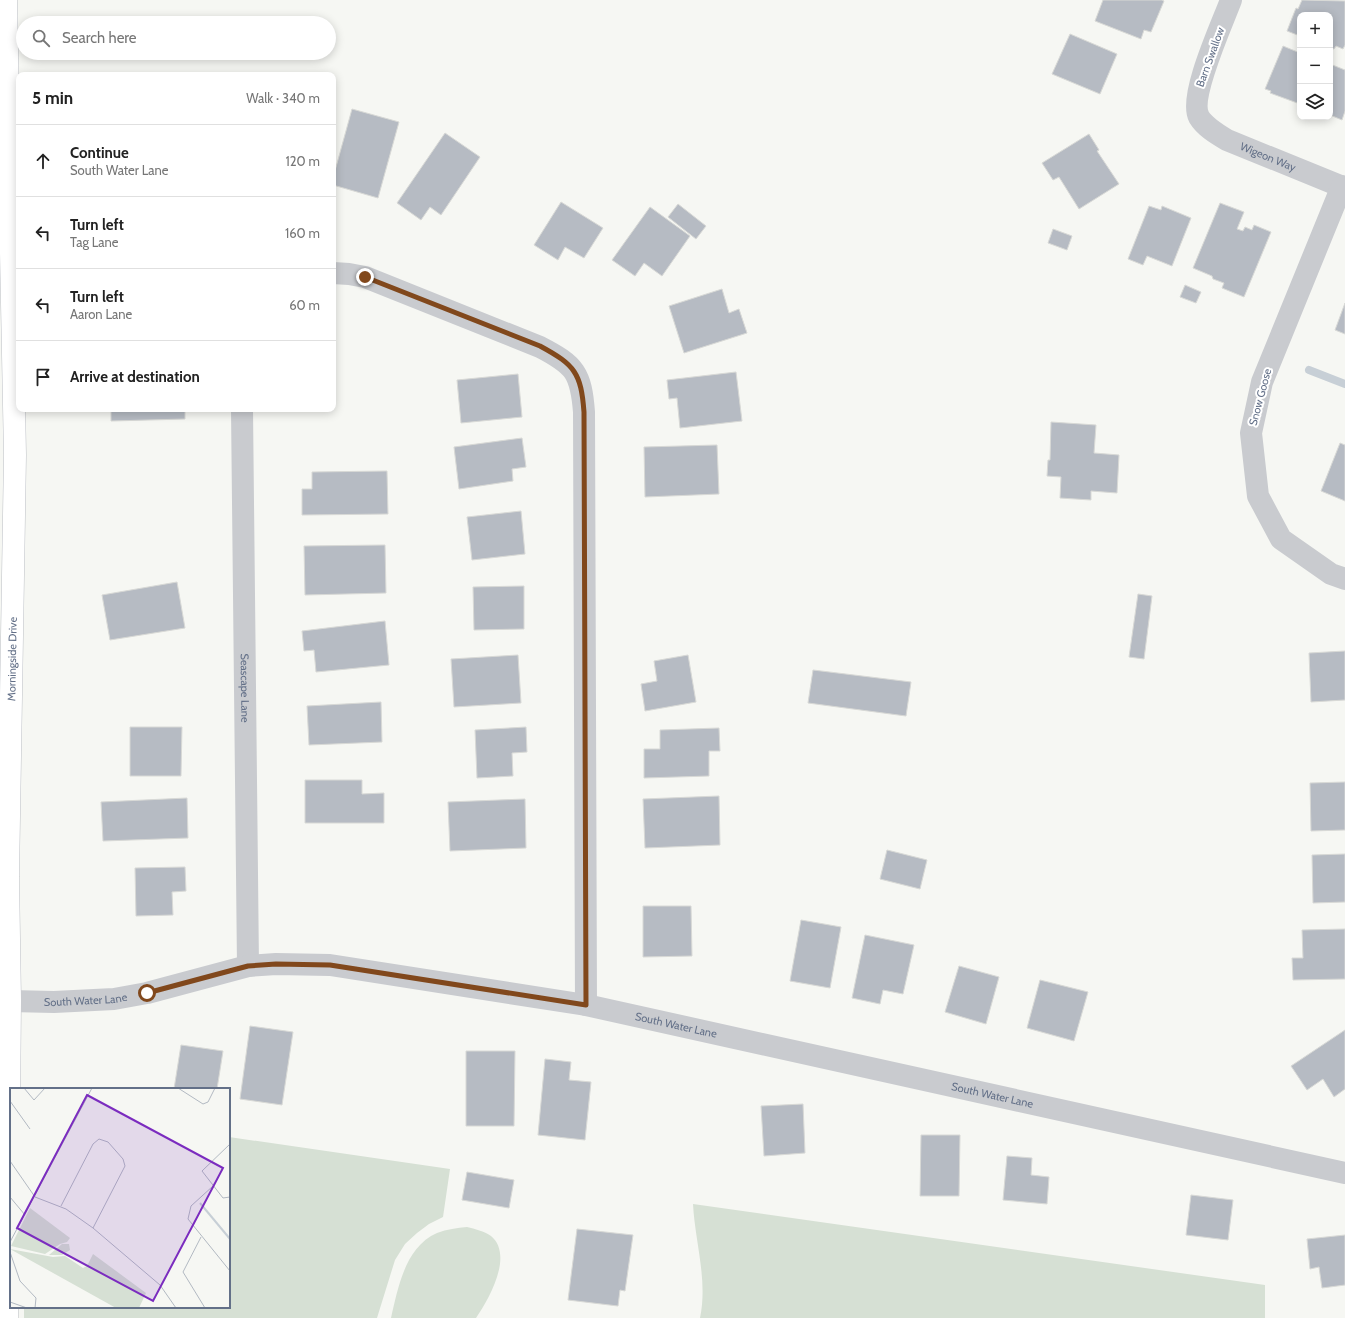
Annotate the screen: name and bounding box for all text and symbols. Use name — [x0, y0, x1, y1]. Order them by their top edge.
map controls — [1297, 12, 1333, 120]
button: + — [1297, 12, 1333, 48]
search box — [16, 16, 336, 60]
street label: Barn Swallow — [1193, 25, 1227, 89]
icon: search — [30, 27, 52, 49]
text: Search here — [62, 29, 137, 47]
button: − — [1297, 48, 1333, 84]
button: layers — [1297, 84, 1333, 120]
text: 5 min — [32, 88, 73, 108]
text: Walk · 340 m — [246, 90, 320, 106]
street label: Wigeon Way — [1238, 139, 1299, 174]
text: Continue — [70, 144, 129, 162]
icon: ahead — [32, 150, 54, 172]
text: 120 m — [286, 153, 320, 169]
text: South Water Lane — [70, 162, 169, 178]
text: Turn left — [70, 216, 124, 234]
icon: left — [32, 222, 54, 244]
text: 160 m — [285, 225, 320, 241]
text: Tag Lane — [70, 234, 118, 250]
route end — [356, 268, 374, 286]
text: Turn left — [70, 288, 124, 306]
icon: left — [32, 294, 54, 316]
text: 60 m — [289, 297, 320, 313]
text: Aaron Lane — [70, 306, 132, 322]
icon: arrive — [32, 366, 54, 388]
street label: Snow Goose — [1246, 367, 1274, 427]
text: Arrive at destination — [70, 368, 200, 386]
street label: Morningside Drive — [4, 616, 20, 701]
street label: Seascape Lane — [238, 653, 252, 723]
route start — [138, 984, 156, 1002]
street label: South Water Lane — [44, 990, 129, 1009]
street label: South Water Lane — [634, 1009, 719, 1041]
street label: South Water Lane — [950, 1079, 1035, 1111]
inset map — [10, 1088, 230, 1308]

